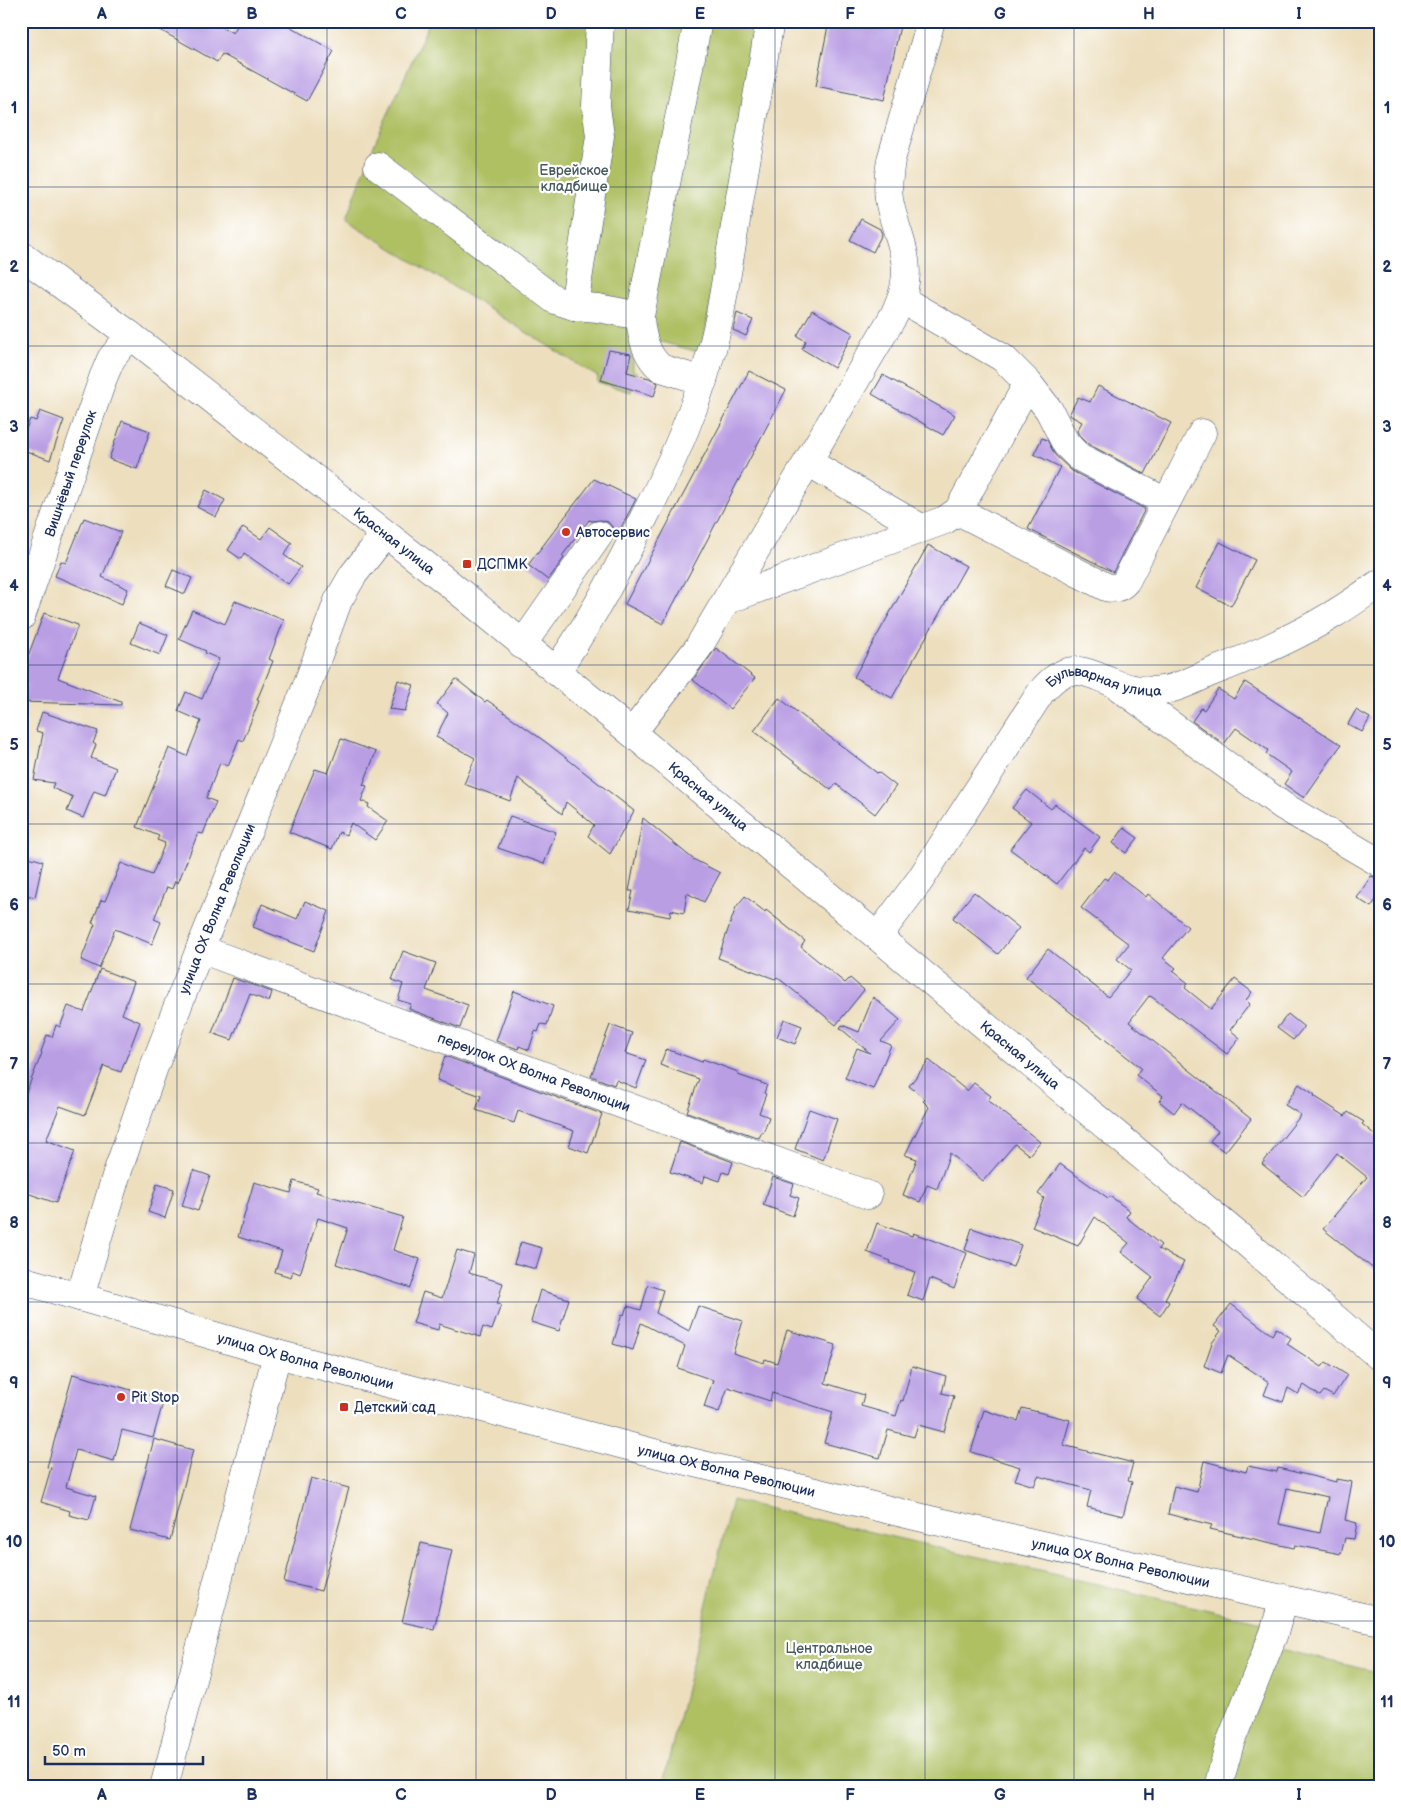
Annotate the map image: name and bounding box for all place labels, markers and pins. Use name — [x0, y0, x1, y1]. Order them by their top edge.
place label: Автосервис — [575, 524, 650, 541]
marker: Автосервис — [560, 526, 572, 538]
place label: ДСПМК — [477, 556, 528, 573]
marker: ДСПМК — [461, 558, 473, 570]
place label: Pit Stop — [131, 1389, 179, 1406]
marker: Pit Stop — [115, 1391, 127, 1403]
place label: Детский сад — [354, 1399, 436, 1416]
marker: Детский сад — [338, 1401, 350, 1413]

